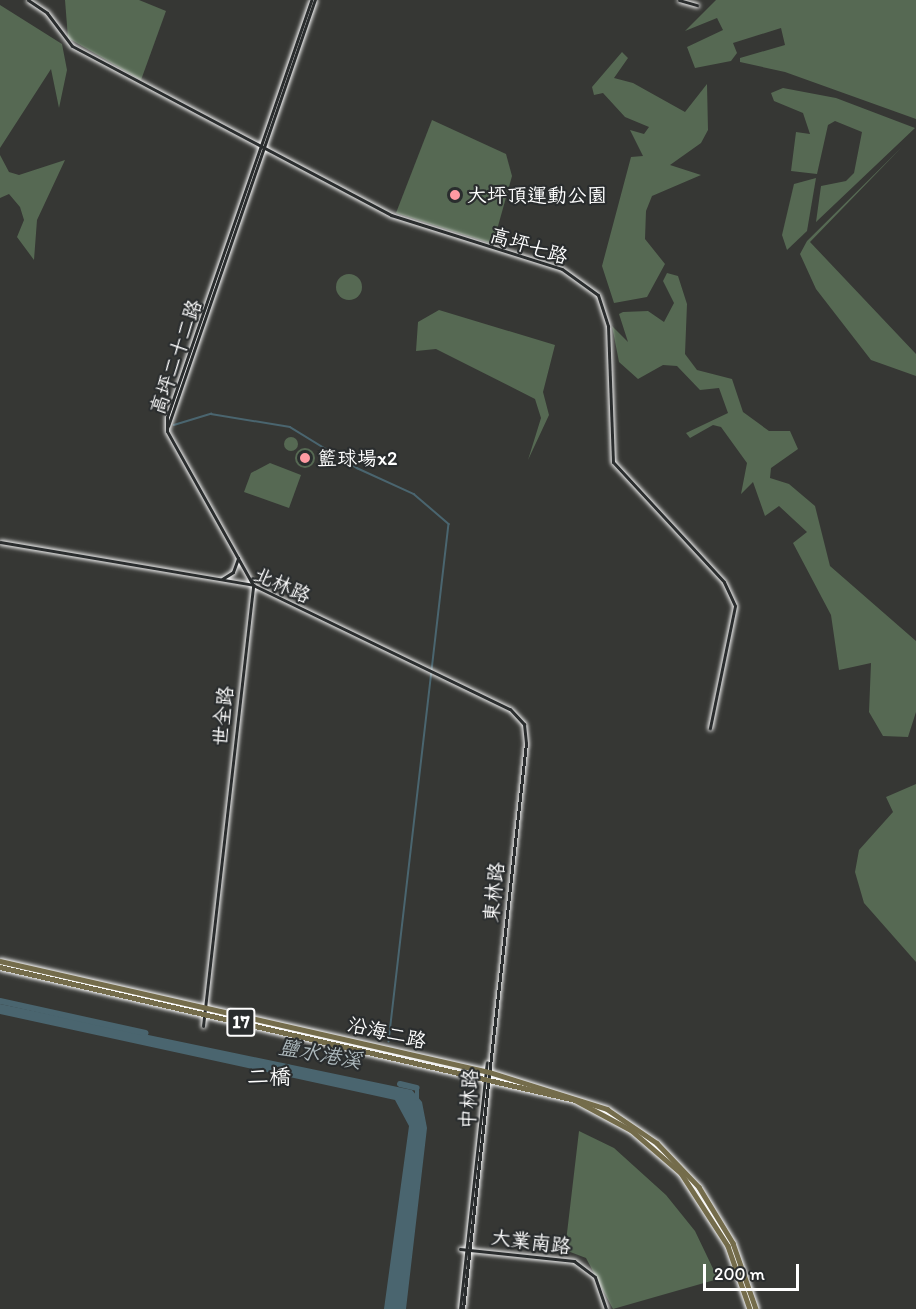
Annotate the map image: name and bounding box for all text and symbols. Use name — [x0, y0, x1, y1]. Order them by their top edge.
place label: 大坪頂運動公園 — [467, 183, 607, 207]
marker: 大坪頂運動公園 — [448, 188, 462, 202]
street label: 高坪七路 — [487, 223, 571, 269]
street label: 高坪二十二路 — [145, 296, 207, 418]
place label: 籃球場x2 — [317, 446, 397, 470]
marker: 籃球場x2 — [298, 451, 312, 465]
street label: 北林路 — [250, 562, 314, 608]
street label: 世全路 — [208, 685, 238, 747]
street label: 東林路 — [479, 861, 509, 923]
road number: 17 — [226, 1007, 256, 1037]
street label: 沿海二路 — [345, 1012, 429, 1054]
water label: 鹽水港溪 — [276, 1034, 364, 1074]
district label: 二橋 — [247, 1064, 291, 1090]
street label: 中林路 — [455, 1068, 483, 1130]
street label: 大業南路 — [490, 1225, 572, 1259]
scale bar — [706, 1252, 802, 1290]
text: 200 m — [714, 1263, 765, 1285]

